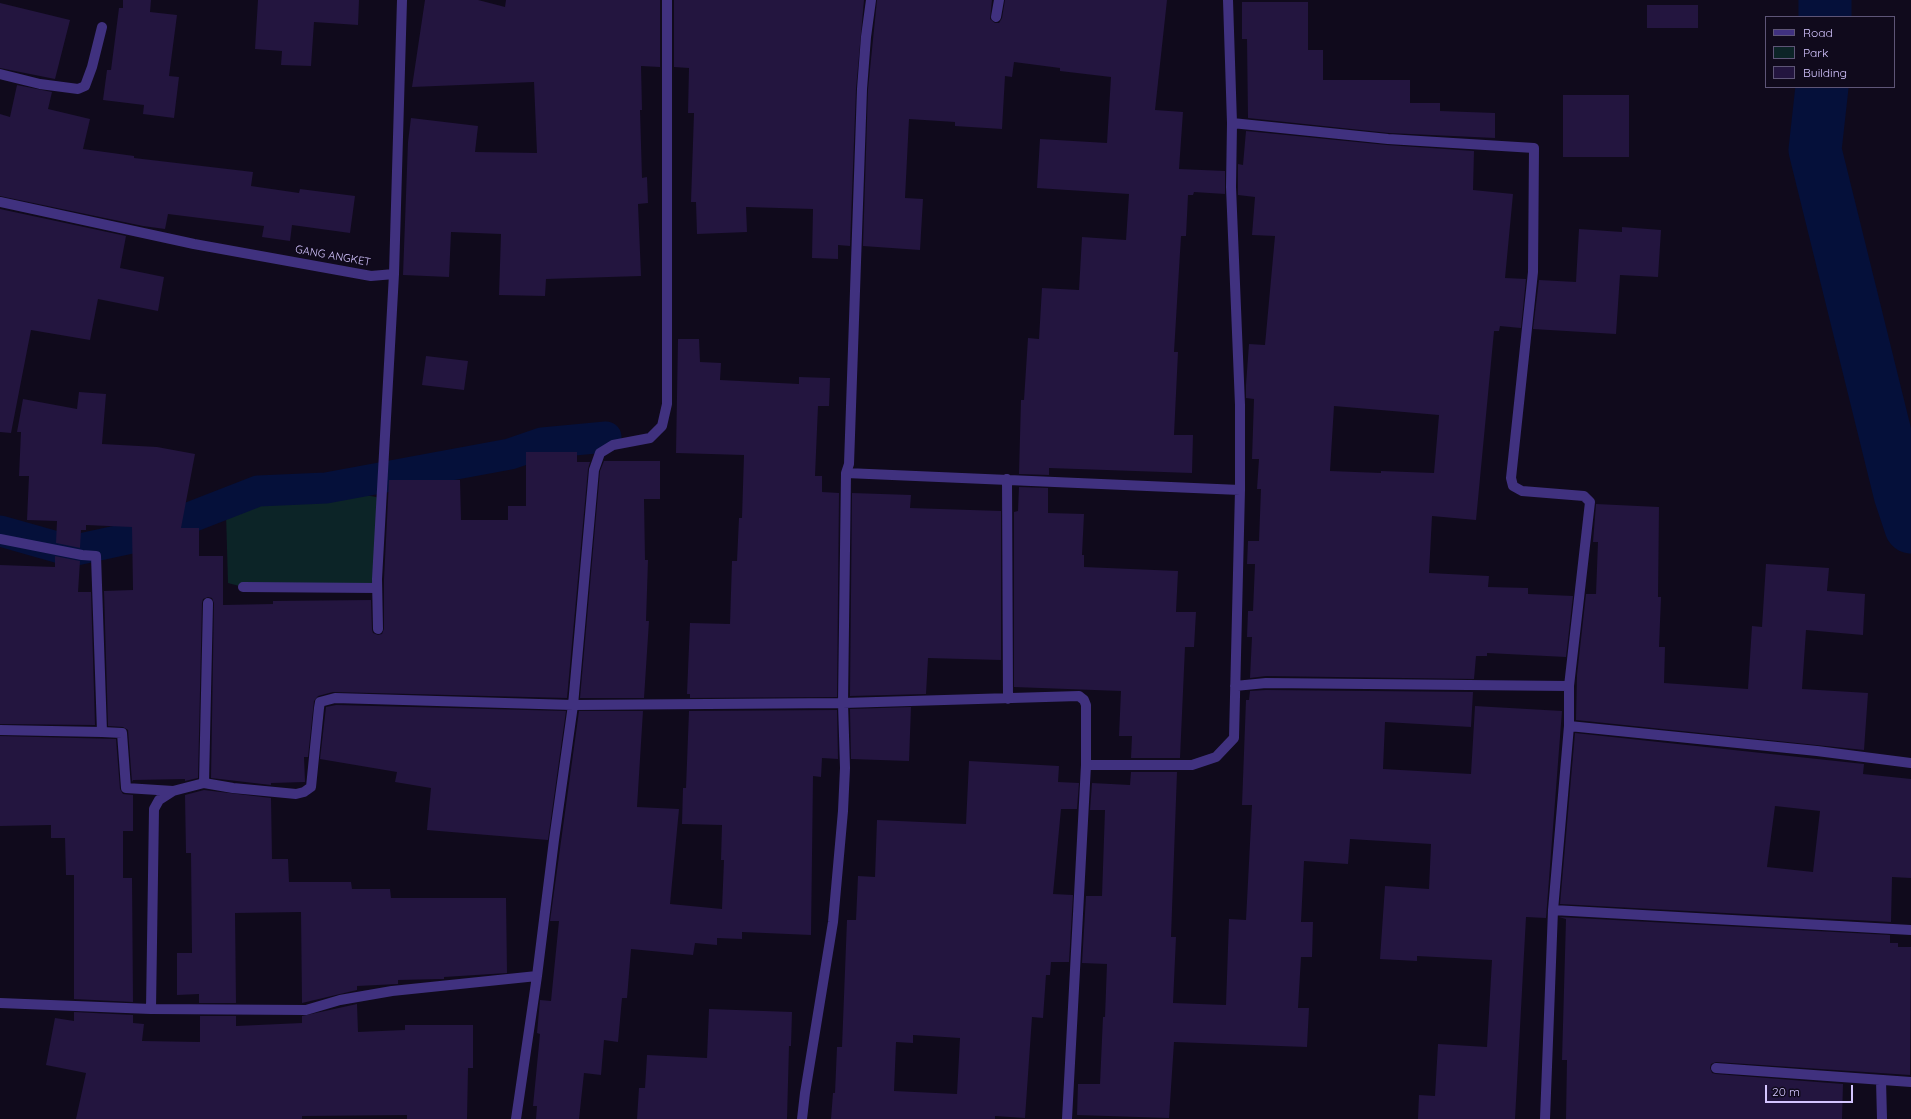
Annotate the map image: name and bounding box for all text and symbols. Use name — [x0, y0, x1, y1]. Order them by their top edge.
legend — [1765, 16, 1895, 88]
text: Road — [1803, 25, 1833, 40]
text: Park — [1803, 45, 1828, 60]
text: Building — [1803, 65, 1847, 80]
street label: GANG ANGKET — [294, 243, 372, 269]
scale bar — [1767, 1077, 1855, 1103]
text: 20 m — [1772, 1084, 1800, 1099]

